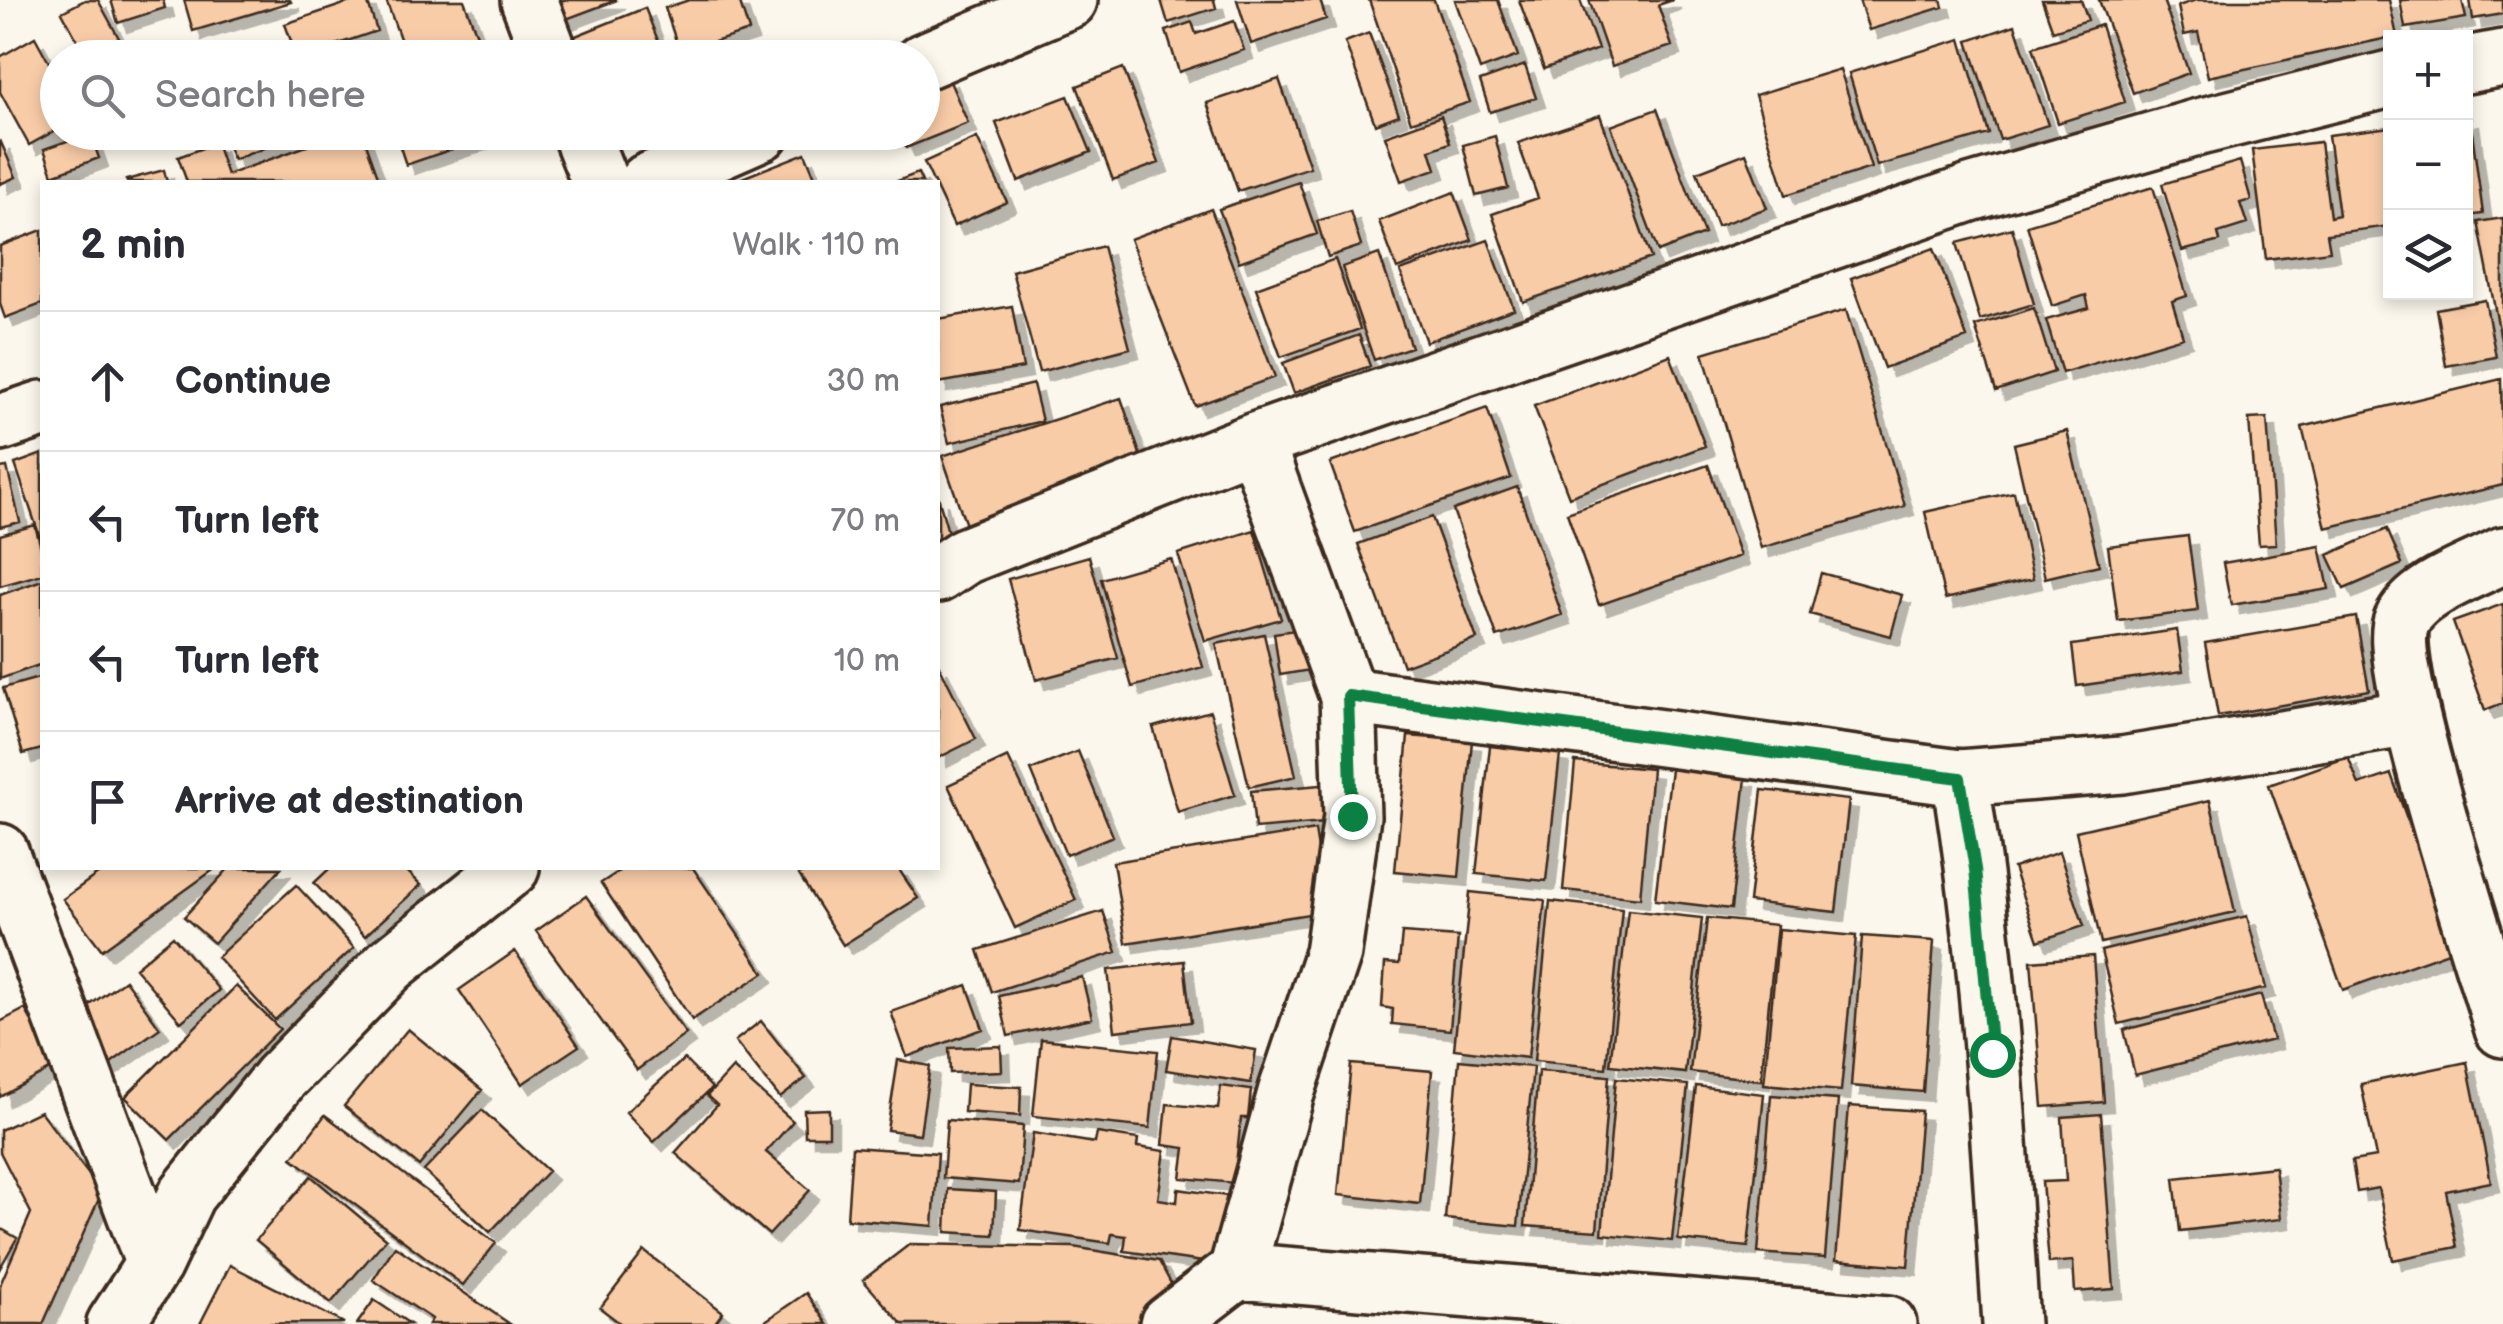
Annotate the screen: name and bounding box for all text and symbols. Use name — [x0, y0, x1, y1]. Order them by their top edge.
map controls — [2383, 30, 2473, 300]
button: + — [2383, 30, 2473, 120]
search box — [40, 40, 940, 150]
icon: search — [75, 68, 130, 123]
text: Search here — [155, 73, 366, 118]
button: − — [2383, 120, 2473, 210]
button: layers — [2383, 210, 2473, 300]
text: 2 min — [80, 220, 186, 271]
text: Walk · 110 m — [732, 226, 900, 265]
icon: ahead — [80, 354, 135, 409]
text: Continue — [175, 359, 331, 404]
text: 30 m — [826, 362, 900, 401]
icon: left — [80, 494, 135, 549]
text: Turn left — [175, 499, 319, 544]
text: 70 m — [830, 502, 900, 541]
icon: left — [80, 634, 135, 689]
text: Turn left — [175, 639, 319, 684]
text: 10 m — [834, 642, 900, 681]
icon: arrive — [80, 774, 135, 829]
text: Arrive at destination — [175, 779, 524, 824]
route end — [1330, 794, 1376, 840]
route start — [1970, 1032, 2016, 1078]

